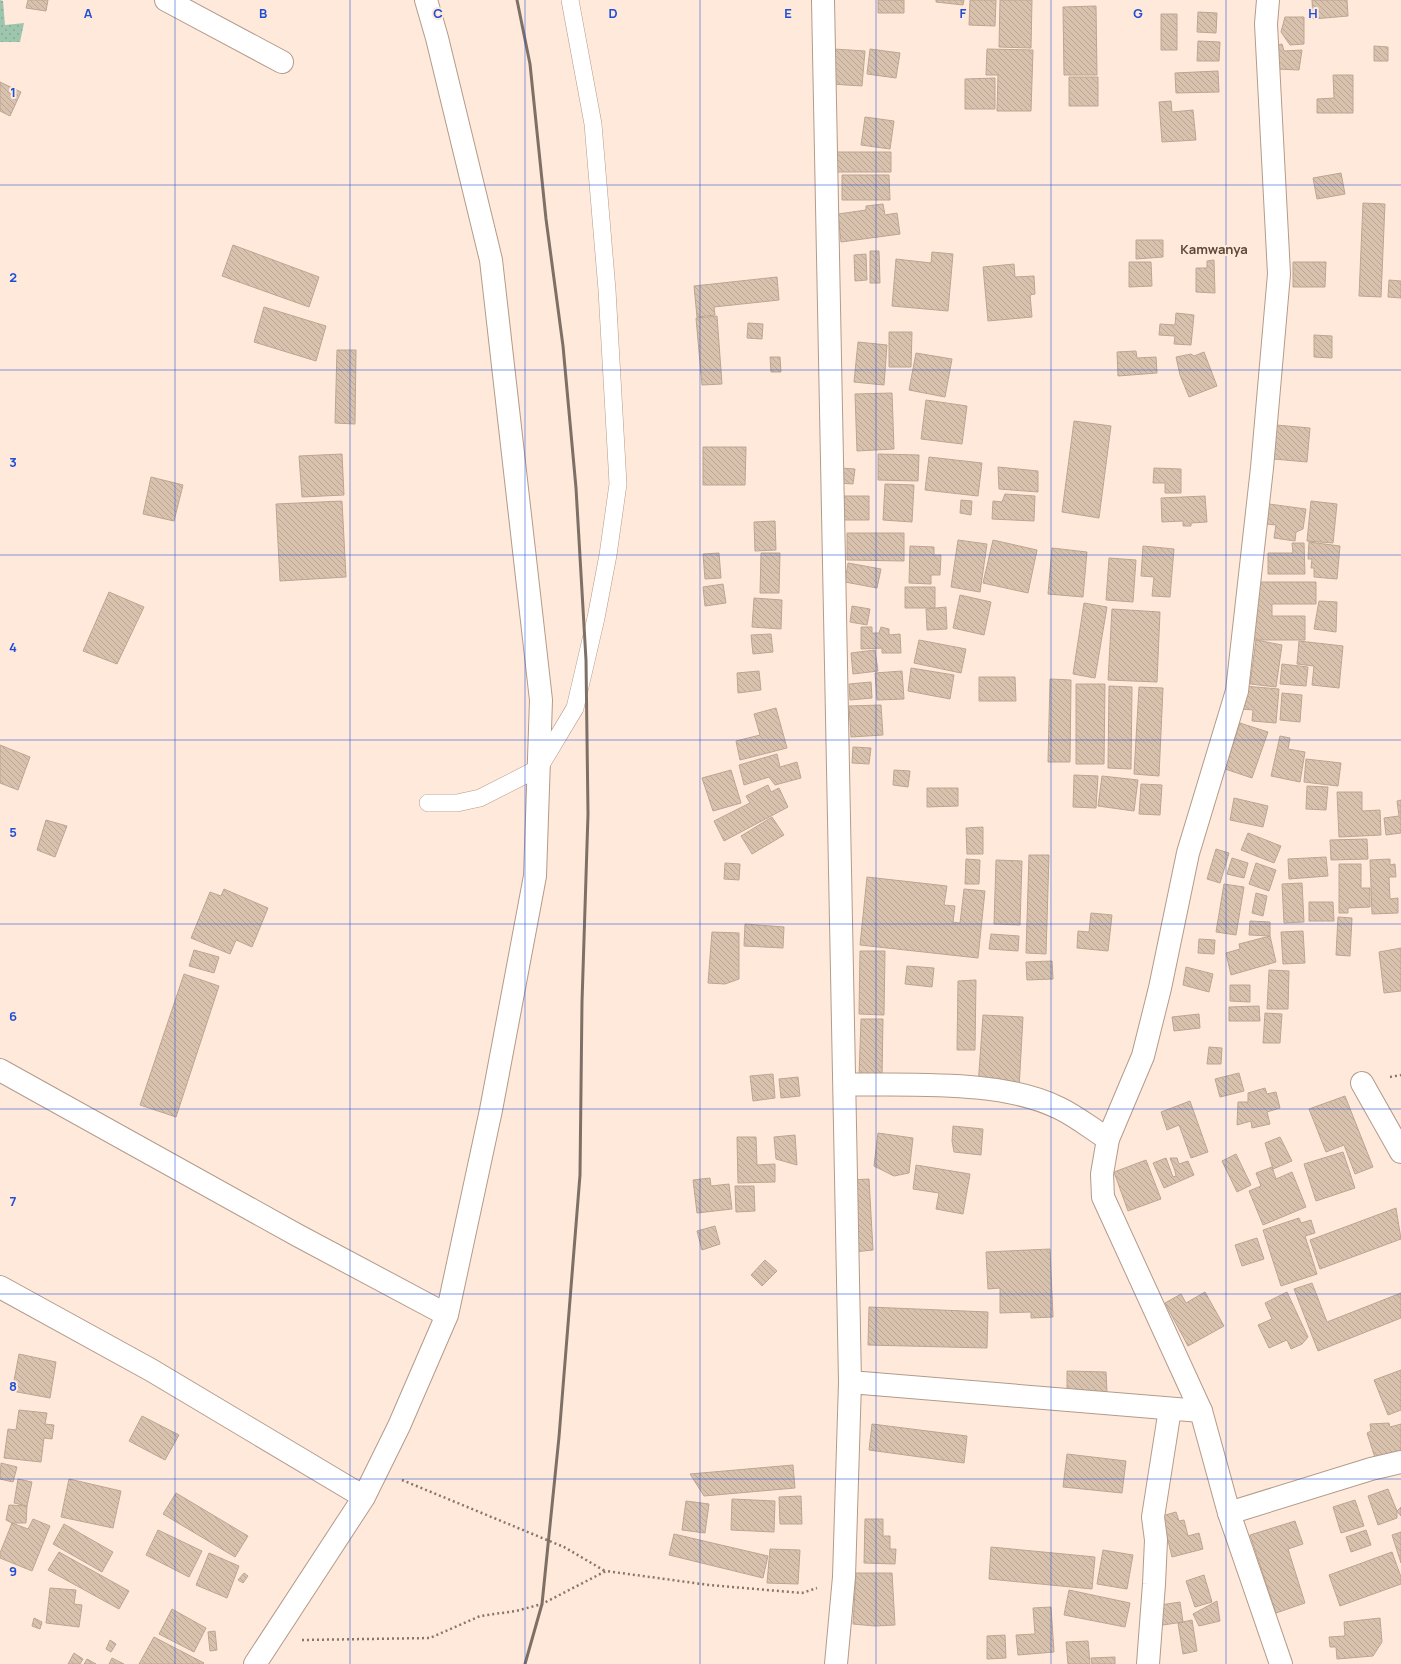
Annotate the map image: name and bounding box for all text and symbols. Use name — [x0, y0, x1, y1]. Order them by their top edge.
text: A — [84, 4, 93, 22]
text: B — [259, 4, 267, 22]
text: C — [433, 4, 443, 22]
text: D — [608, 4, 618, 22]
text: E — [784, 4, 792, 22]
text: F — [960, 4, 967, 22]
text: G — [1133, 4, 1143, 22]
text: H — [1308, 4, 1318, 22]
text: 1 — [10, 83, 16, 101]
district label: Kamwanya — [1180, 240, 1248, 258]
text: 2 — [9, 268, 17, 286]
text: 3 — [9, 453, 17, 471]
text: 4 — [9, 638, 17, 656]
text: 5 — [9, 823, 17, 841]
text: 6 — [9, 1007, 17, 1025]
text: 7 — [10, 1192, 17, 1210]
text: 8 — [9, 1377, 17, 1395]
text: 9 — [9, 1562, 17, 1580]

